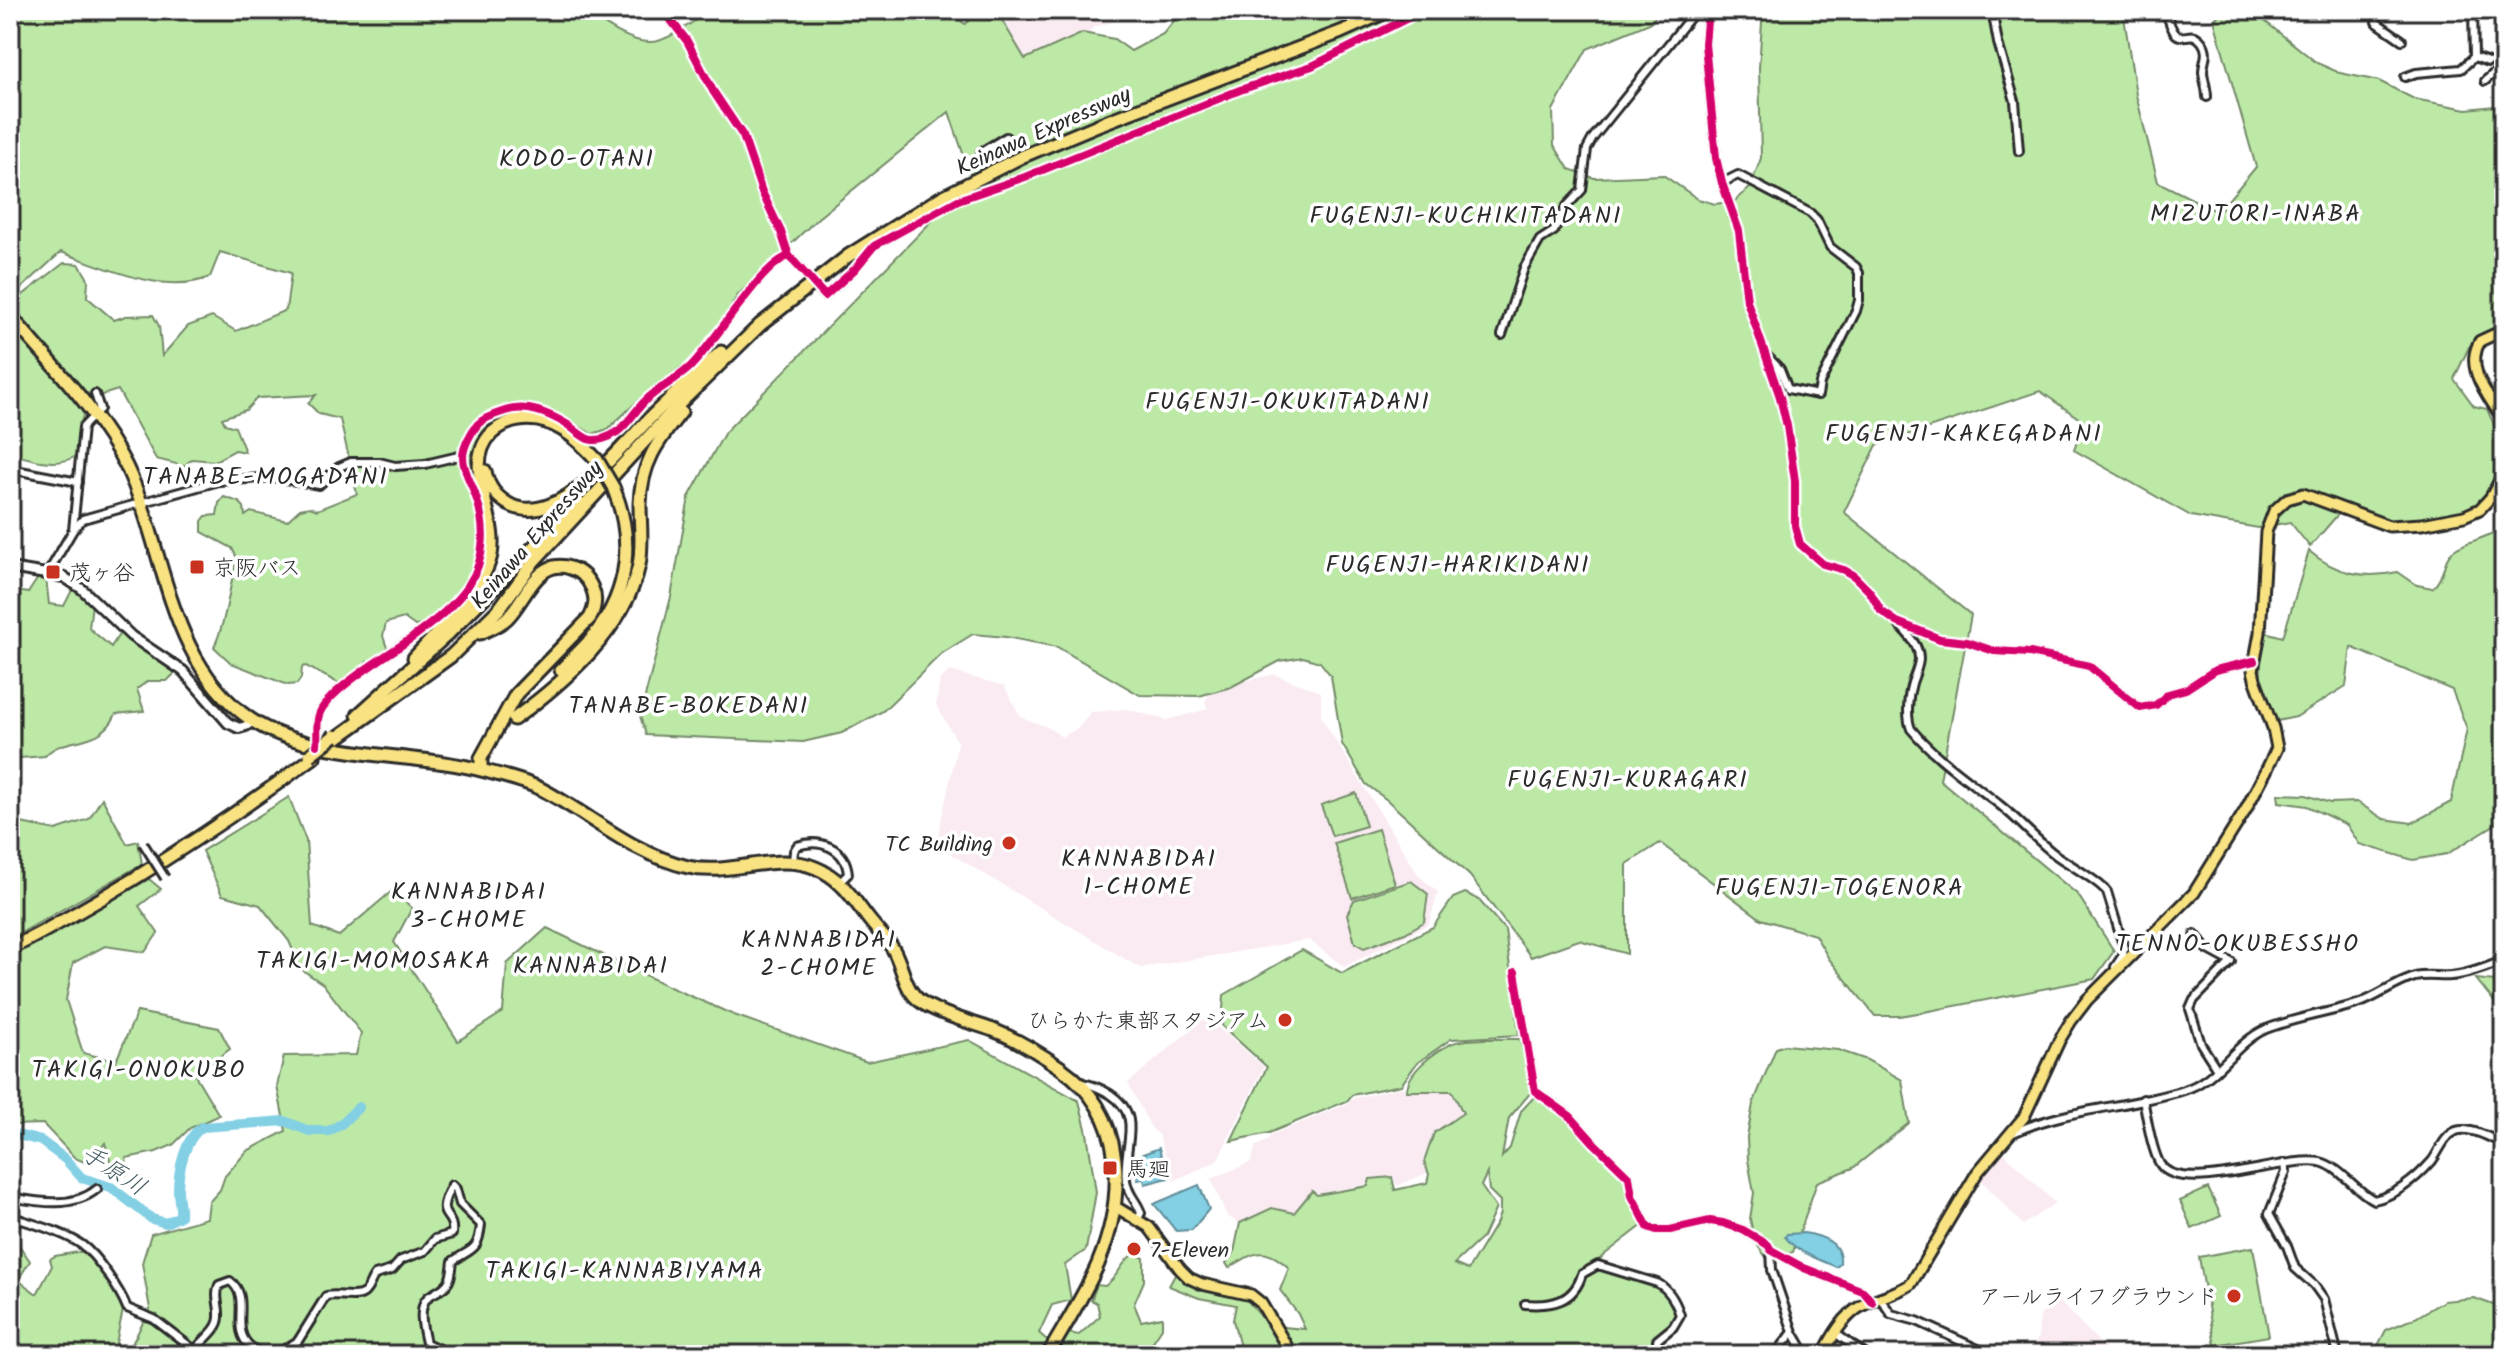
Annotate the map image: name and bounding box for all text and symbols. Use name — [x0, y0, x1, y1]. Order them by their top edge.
street label: Keinawa Expressway — [951, 78, 1138, 187]
district label: KODO-OTANI — [499, 140, 655, 179]
district label: MIZUTORI-INABA — [2150, 195, 2362, 234]
district label: FUGENJI-KUCHIKITADANI — [1310, 197, 1622, 236]
district label: FUGENJI-OKUKITADANI — [1145, 383, 1431, 422]
district label: FUGENJI-KAKEGADANI — [1825, 415, 2103, 454]
street label: Keinawa Expressway — [463, 453, 613, 618]
district label: TANABE-MOGADANI — [143, 458, 389, 497]
district label: FUGENJI-HARIKIDANI — [1325, 546, 1591, 585]
place label: 京阪バス — [213, 552, 301, 587]
place label: 茂ヶ谷 — [69, 557, 135, 592]
marker: 京阪バス — [188, 558, 206, 576]
marker: 茂ヶ谷 — [44, 563, 62, 581]
district label: TANABE-BOKEDANI — [569, 687, 809, 726]
district label: FUGENJI-KURAGARI — [1507, 761, 1749, 800]
place label: TC Building — [886, 828, 993, 863]
marker: TC Building — [1000, 834, 1018, 852]
district label: KANNABIDAI 1-CHOME — [1061, 840, 1217, 907]
district label: FUGENJI-TOGENORA — [1715, 869, 1965, 908]
district label: KANNABIDAI 3-CHOME — [391, 873, 547, 940]
district label: KANNABIDAI 2-CHOME — [741, 921, 897, 988]
district label: TENNO-OKUBESSHO — [2116, 925, 2360, 964]
district label: TAKIGI-MOMOSAKA — [256, 942, 492, 981]
district label: KANNABIDAI — [513, 947, 669, 986]
place label: ひらかた東部スタジアム — [1027, 1005, 1269, 1040]
marker: ひらかた東部スタジアム — [1276, 1011, 1294, 1029]
district label: TAKIGI-ONOKUBO — [32, 1051, 246, 1090]
water label: 手原川 — [72, 1135, 154, 1207]
place label: 馬廻 — [1126, 1153, 1170, 1188]
marker: 馬廻 — [1101, 1159, 1119, 1177]
place label: 7-Eleven — [1150, 1234, 1229, 1269]
marker: 7-Eleven — [1125, 1240, 1143, 1258]
district label: TAKIGI-KANNABIYAMA — [486, 1252, 764, 1291]
place label: アールライフグラウンド — [1979, 1281, 2218, 1316]
marker: アールライフグラウンド — [2225, 1287, 2243, 1305]

